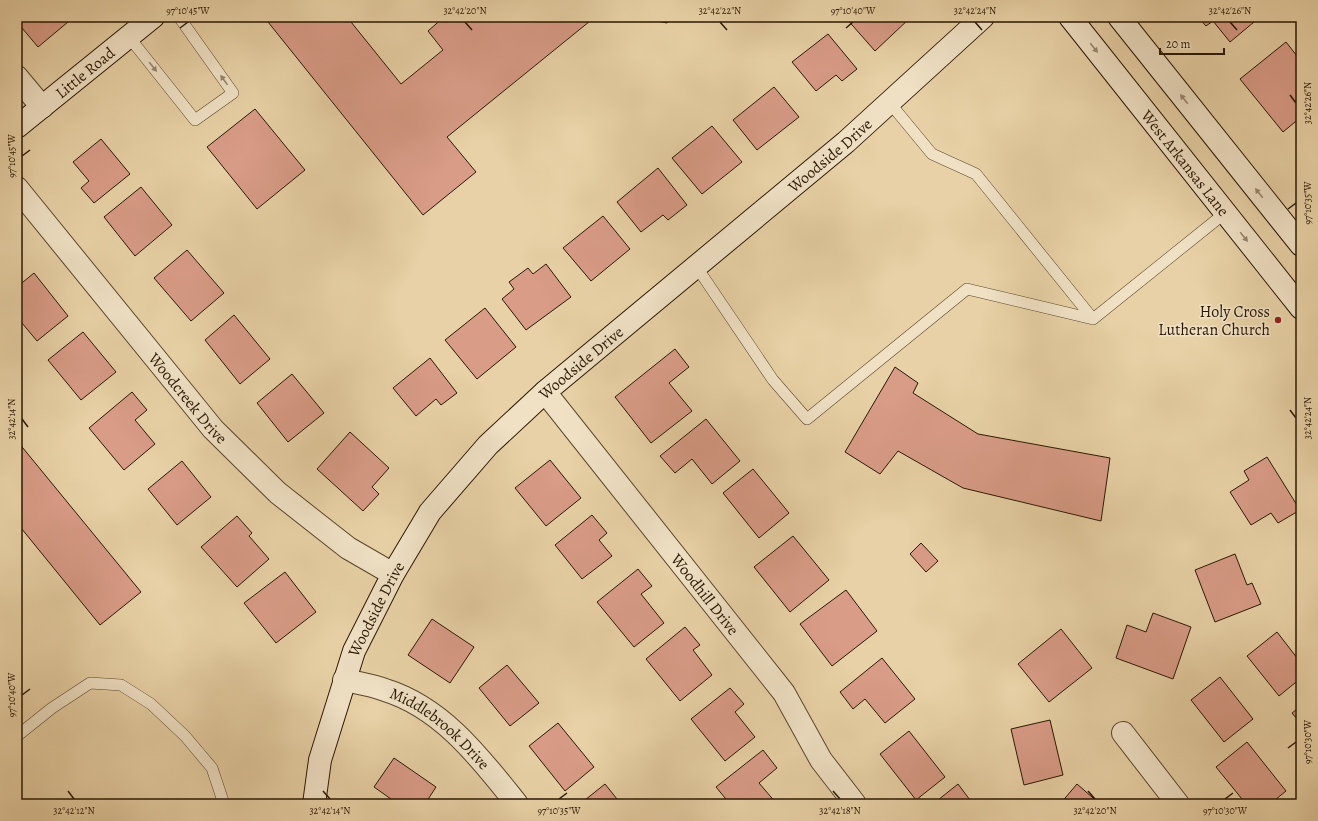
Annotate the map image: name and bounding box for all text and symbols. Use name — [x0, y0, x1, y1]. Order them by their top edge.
text: 97°10'45"W — [166, 4, 210, 17]
text: 32°42'20"N — [443, 4, 487, 17]
text: 32°42'22"N — [699, 4, 741, 17]
text: 97°10'40"W — [831, 4, 876, 17]
text: 32°42'24"N — [954, 4, 996, 17]
text: 32°42'26"N — [1209, 4, 1251, 17]
scale bar — [1160, 30, 1224, 56]
text: 20 m — [1166, 36, 1190, 52]
street label: Little Road — [51, 42, 120, 104]
one-way arrow — [1090, 42, 1098, 53]
one-way arrow — [149, 62, 158, 73]
one-way arrow — [220, 74, 228, 85]
text: 32°42'26"N — [1301, 82, 1314, 124]
one-way arrow — [1179, 93, 1188, 104]
street label: West Arkansas Lane — [1135, 105, 1234, 221]
street label: Woodside Drive — [783, 114, 877, 198]
text: 97°10'45"W — [5, 134, 18, 178]
text: 97°10'35"W — [1301, 181, 1314, 225]
one-way arrow — [1255, 187, 1264, 198]
one-way arrow — [1240, 232, 1249, 243]
place label: Holy Cross Lutheran Church — [1158, 301, 1270, 341]
marker: Holy Cross Lutheran Church — [1273, 315, 1283, 325]
street label: Woodside Drive — [534, 321, 628, 405]
street label: Woodcreek Drive — [143, 348, 232, 449]
text: 32°42'24"N — [1301, 397, 1314, 439]
text: 32°42'14"N — [5, 398, 18, 440]
street label: Woodhill Drive — [665, 549, 744, 640]
street label: Woodside Drive — [343, 558, 410, 661]
text: 97°10'40"W — [5, 672, 18, 717]
street label: Middlebrook Drive — [386, 683, 495, 775]
text: 97°10'30"W — [1301, 719, 1314, 764]
text: 32°42'12"N — [53, 804, 95, 817]
text: 32°42'14"N — [309, 804, 351, 817]
text: 97°10'35"W — [537, 804, 581, 817]
text: 32°42'18"N — [819, 804, 861, 817]
text: 32°42'20"N — [1073, 804, 1117, 817]
text: 97°10'30"W — [1203, 804, 1248, 817]

